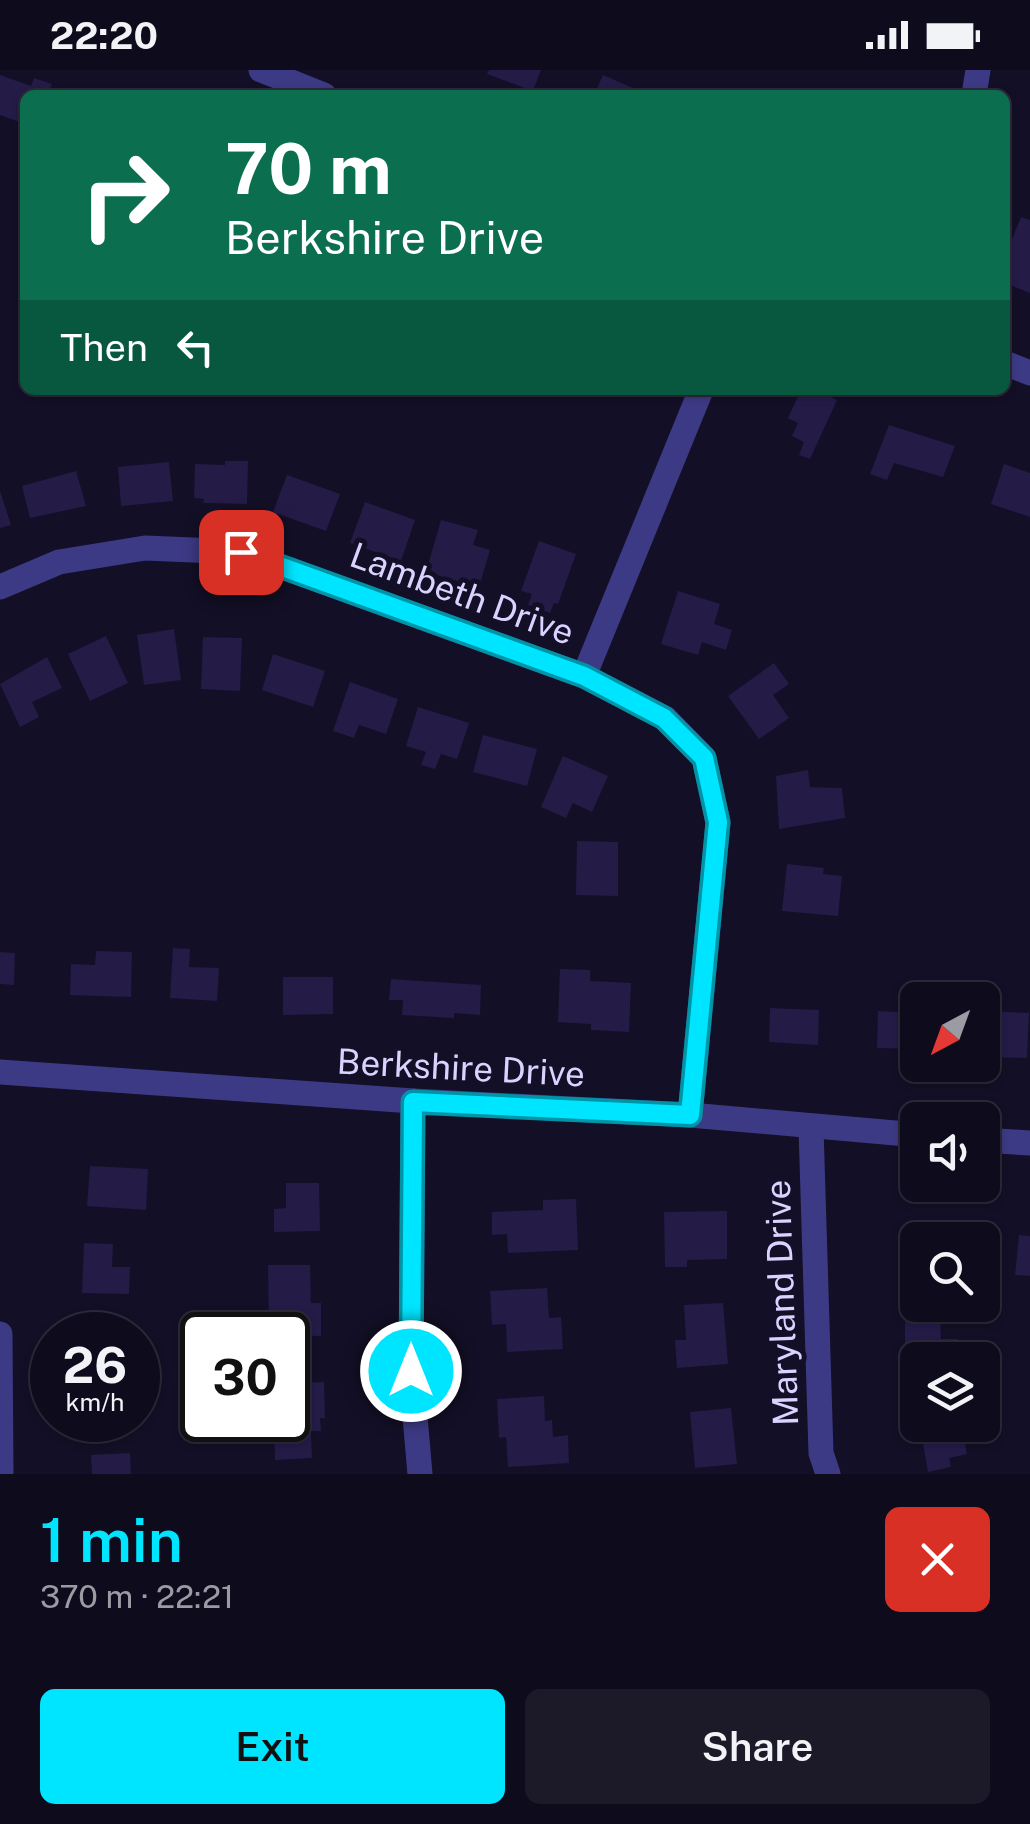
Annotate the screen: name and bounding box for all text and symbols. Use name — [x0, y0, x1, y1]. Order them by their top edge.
text: 22:20 — [50, 13, 158, 58]
text: 70 m — [225, 127, 392, 210]
icon: right — [60, 130, 190, 260]
text: Berkshire Drive — [225, 211, 544, 264]
icon: left — [168, 320, 223, 375]
text: Then — [60, 325, 148, 370]
pin — [199, 510, 284, 595]
icon: arrive — [214, 525, 269, 580]
street label: Lambeth Drive — [345, 534, 580, 653]
north arrow — [900, 982, 1000, 1082]
map controls — [900, 982, 1000, 1442]
street label: Berkshire Drive — [336, 1041, 586, 1094]
button: sound — [900, 1102, 1000, 1202]
street label: Maryland Drive — [757, 1179, 806, 1427]
button: search — [900, 1222, 1000, 1322]
speed limit sign: 30 — [180, 1312, 310, 1442]
position arrow — [359, 1319, 463, 1423]
text: 26 — [63, 1335, 127, 1394]
button: layers — [900, 1342, 1000, 1442]
text: km/h — [66, 1387, 124, 1417]
text: 1 min — [40, 1505, 183, 1576]
button: close — [885, 1507, 990, 1612]
text: 370 m · 22:21 — [40, 1578, 234, 1615]
button: Exit — [40, 1689, 505, 1804]
button: Share — [525, 1689, 990, 1804]

